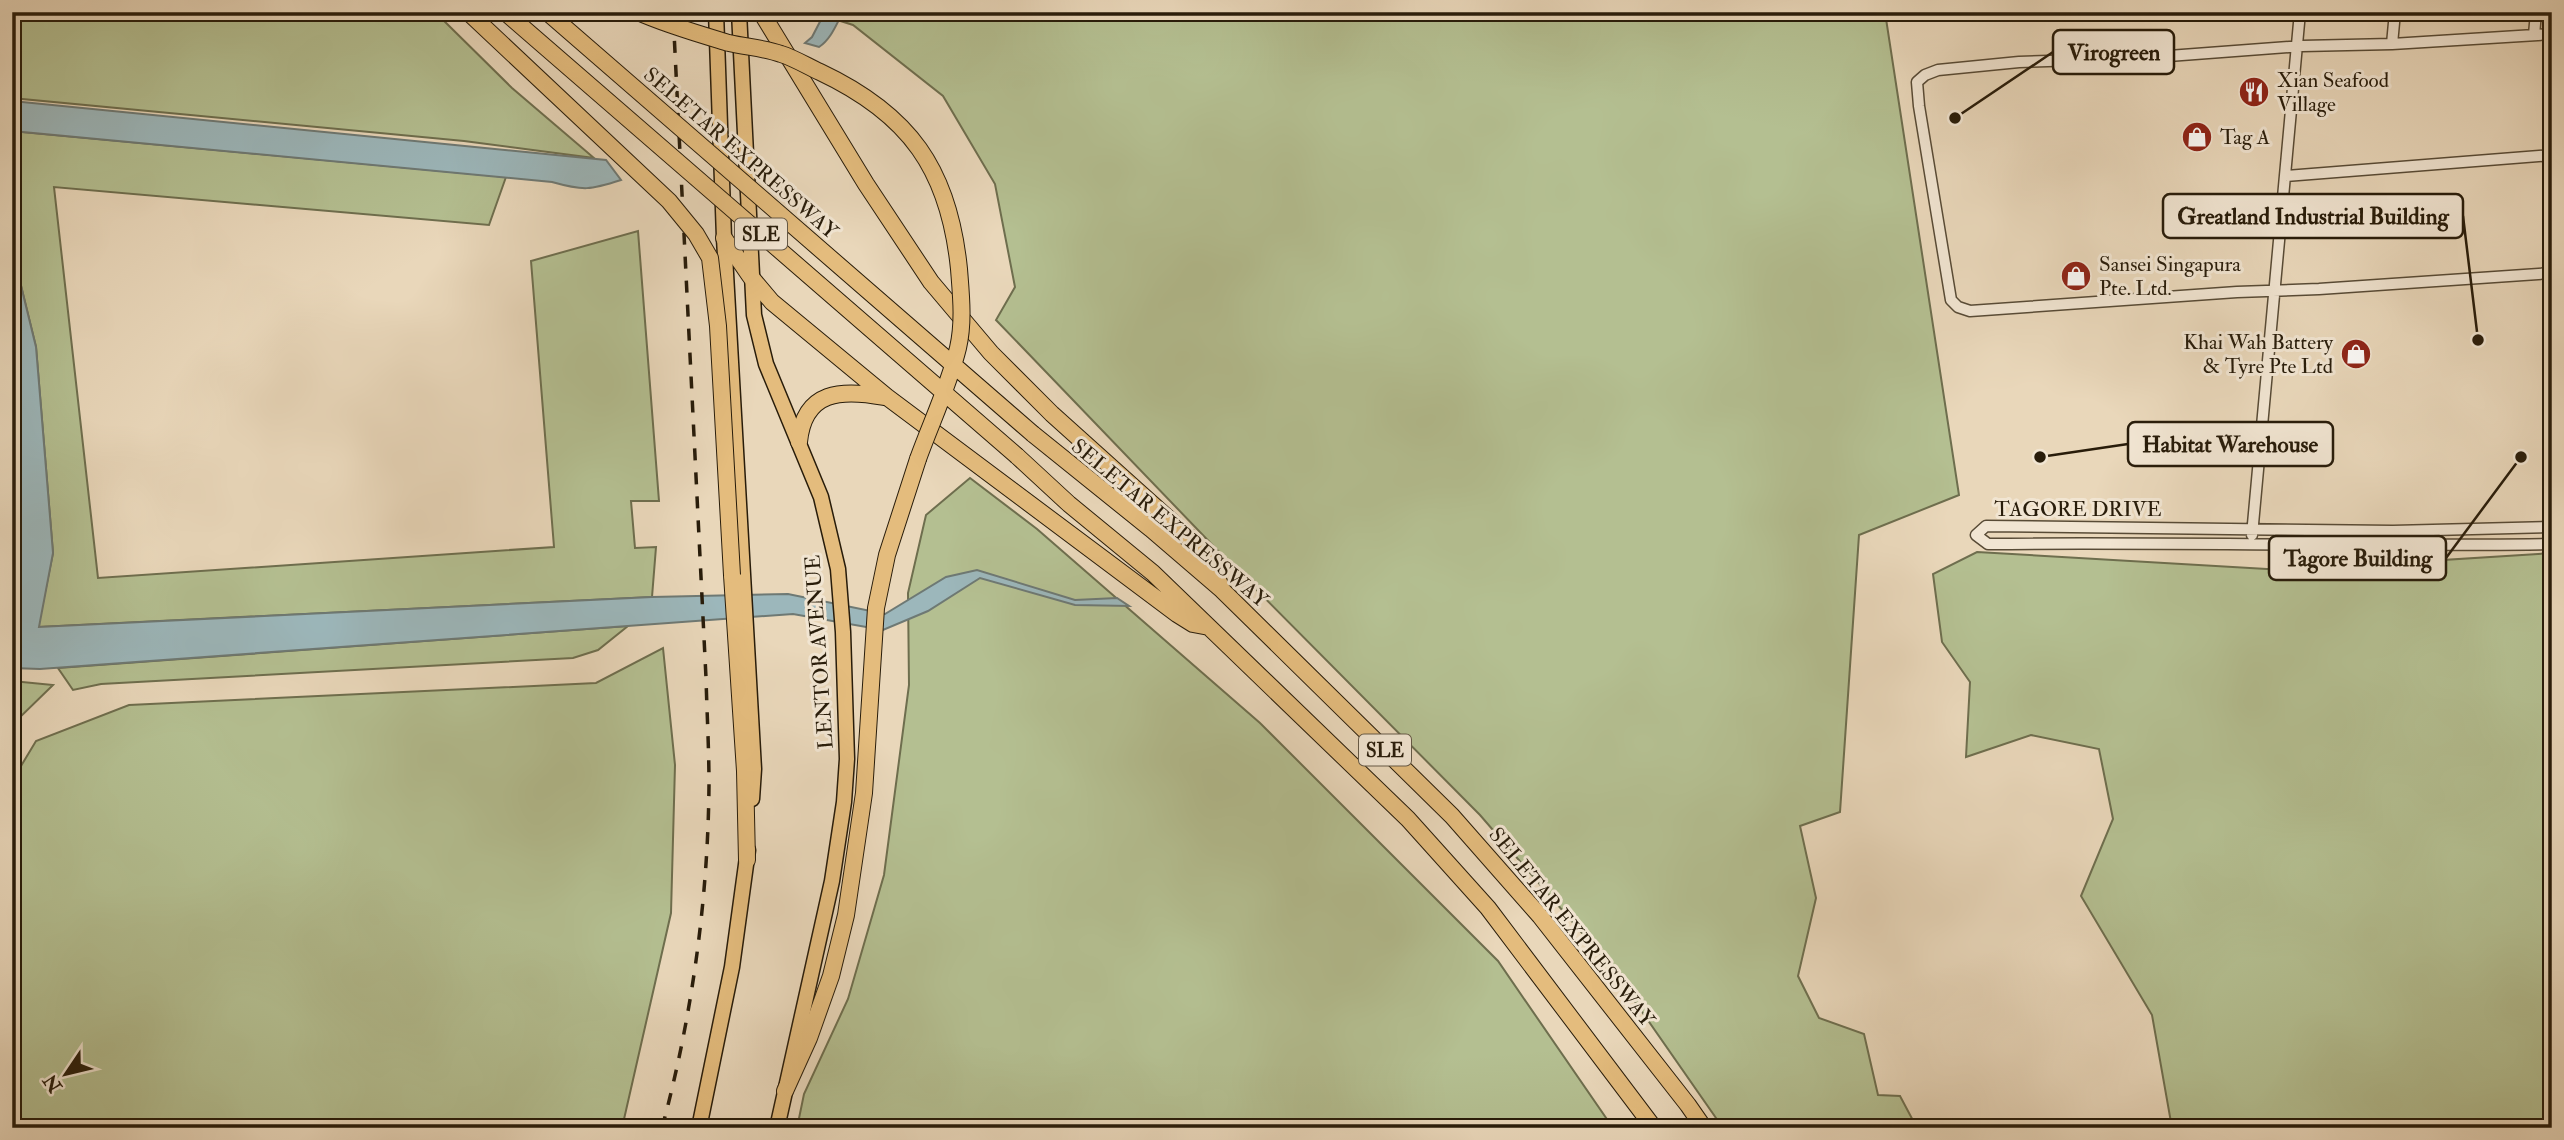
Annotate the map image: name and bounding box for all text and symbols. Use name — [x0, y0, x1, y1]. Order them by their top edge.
callout: Virogreen — [2053, 30, 2174, 74]
text: Virogreen — [2067, 38, 2161, 68]
street label: SELETAR EXPRESSWAY — [638, 61, 844, 246]
place label: Xian Seafood Village — [2277, 67, 2390, 118]
restaurant icon: Xian Seafood Village — [2237, 75, 2271, 109]
shop icon: Tag A — [2180, 120, 2214, 154]
place label: Tag A — [2220, 124, 2270, 151]
callout: Greatland Industrial Building — [2163, 194, 2463, 238]
text: Greatland Industrial Building — [2177, 202, 2451, 232]
road number: SLE — [735, 218, 787, 250]
place label: Sansei Singapura Pte. Ltd. — [2099, 251, 2241, 302]
shop icon: Sansei Singapura Pte. Ltd. — [2059, 259, 2093, 293]
place label: Khai Wah Battery & Tyre Pte Ltd — [2183, 329, 2334, 380]
shop icon: Khai Wah Battery & Tyre Pte Ltd — [2339, 337, 2373, 371]
callout: Habitat Warehouse — [2128, 422, 2333, 466]
text: Habitat Warehouse — [2142, 430, 2318, 459]
street label: SELETAR EXPRESSWAY — [1065, 433, 1274, 614]
street label: TAGORE DRIVE — [1994, 496, 2162, 523]
callout: Tagore Building — [2269, 536, 2446, 580]
text: Tagore Building — [2283, 544, 2434, 574]
street label: LENTOR AVENUE — [799, 554, 840, 750]
road number: SLE — [1359, 734, 1411, 765]
street label: SELETAR EXPRESSWAY — [1483, 822, 1661, 1033]
north arrow — [32, 1038, 102, 1108]
text: N — [38, 1069, 68, 1098]

